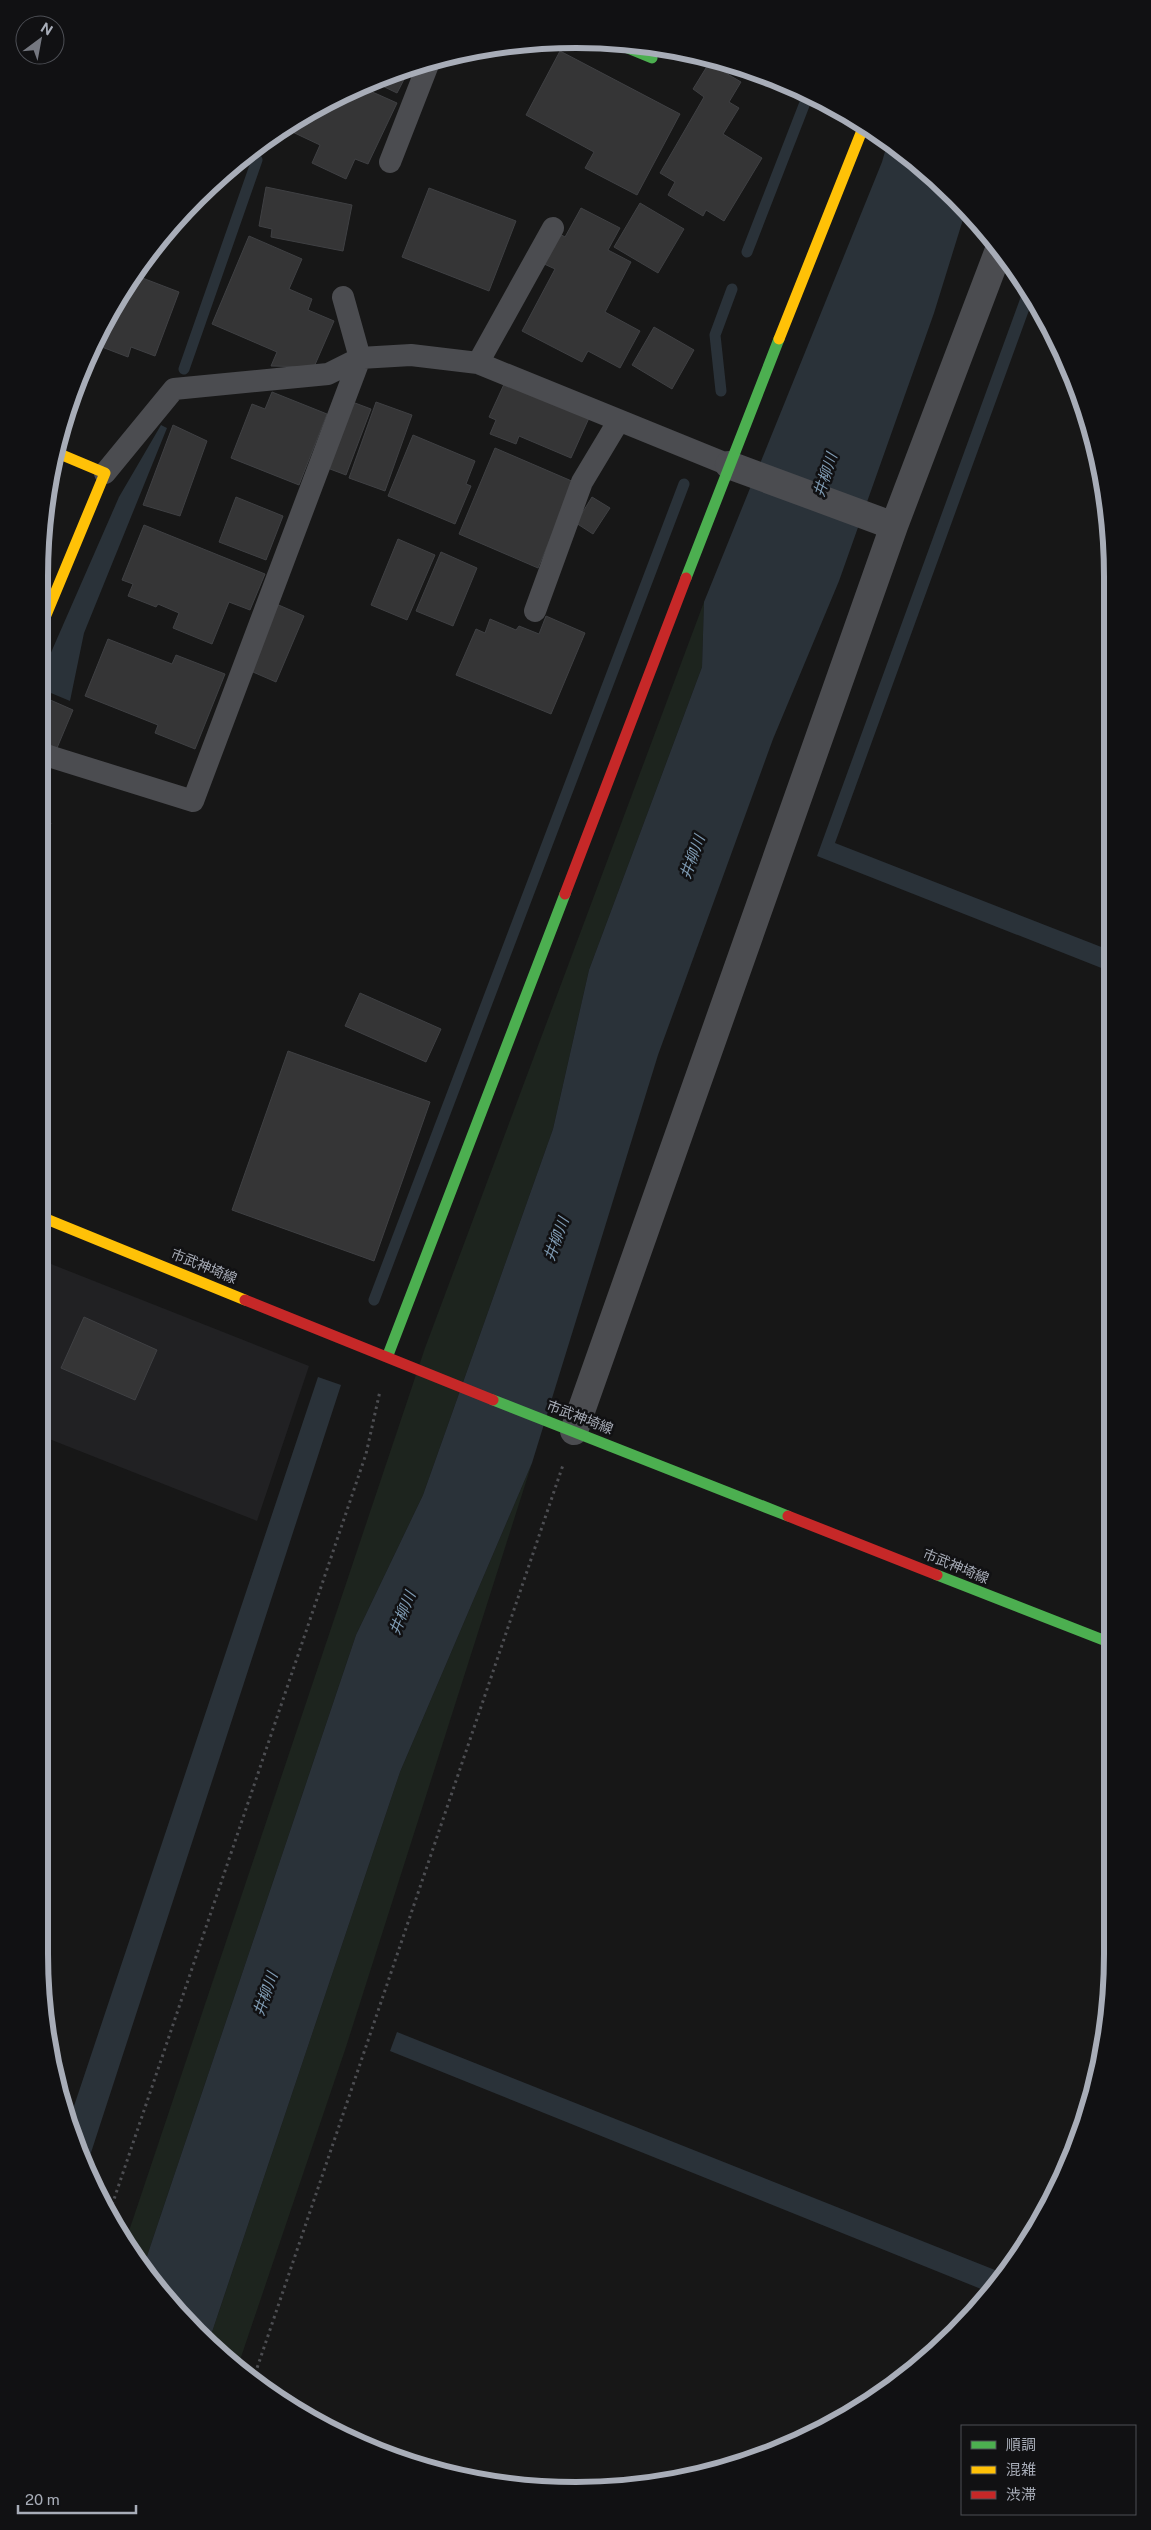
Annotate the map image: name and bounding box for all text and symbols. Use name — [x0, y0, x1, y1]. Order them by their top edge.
north arrow — [15, 15, 65, 65]
text: N — [38, 19, 56, 39]
water label: 井柳川 — [810, 449, 841, 499]
water label: 井柳川 — [676, 831, 708, 881]
water label: 井柳川 — [540, 1213, 572, 1263]
street label: 市武神埼線 — [169, 1245, 239, 1287]
street label: 市武神埼線 — [544, 1397, 616, 1437]
street label: 市武神埼線 — [921, 1545, 991, 1587]
water label: 井柳川 — [386, 1587, 419, 1637]
water label: 井柳川 — [250, 1968, 281, 2018]
legend — [961, 2425, 1136, 2515]
text: 順調 — [1006, 2436, 1036, 2453]
text: 混雑 — [1006, 2461, 1036, 2478]
scale bar — [18, 2482, 135, 2514]
text: 渋滞 — [1006, 2486, 1036, 2503]
text: 20 m — [25, 2491, 60, 2508]

